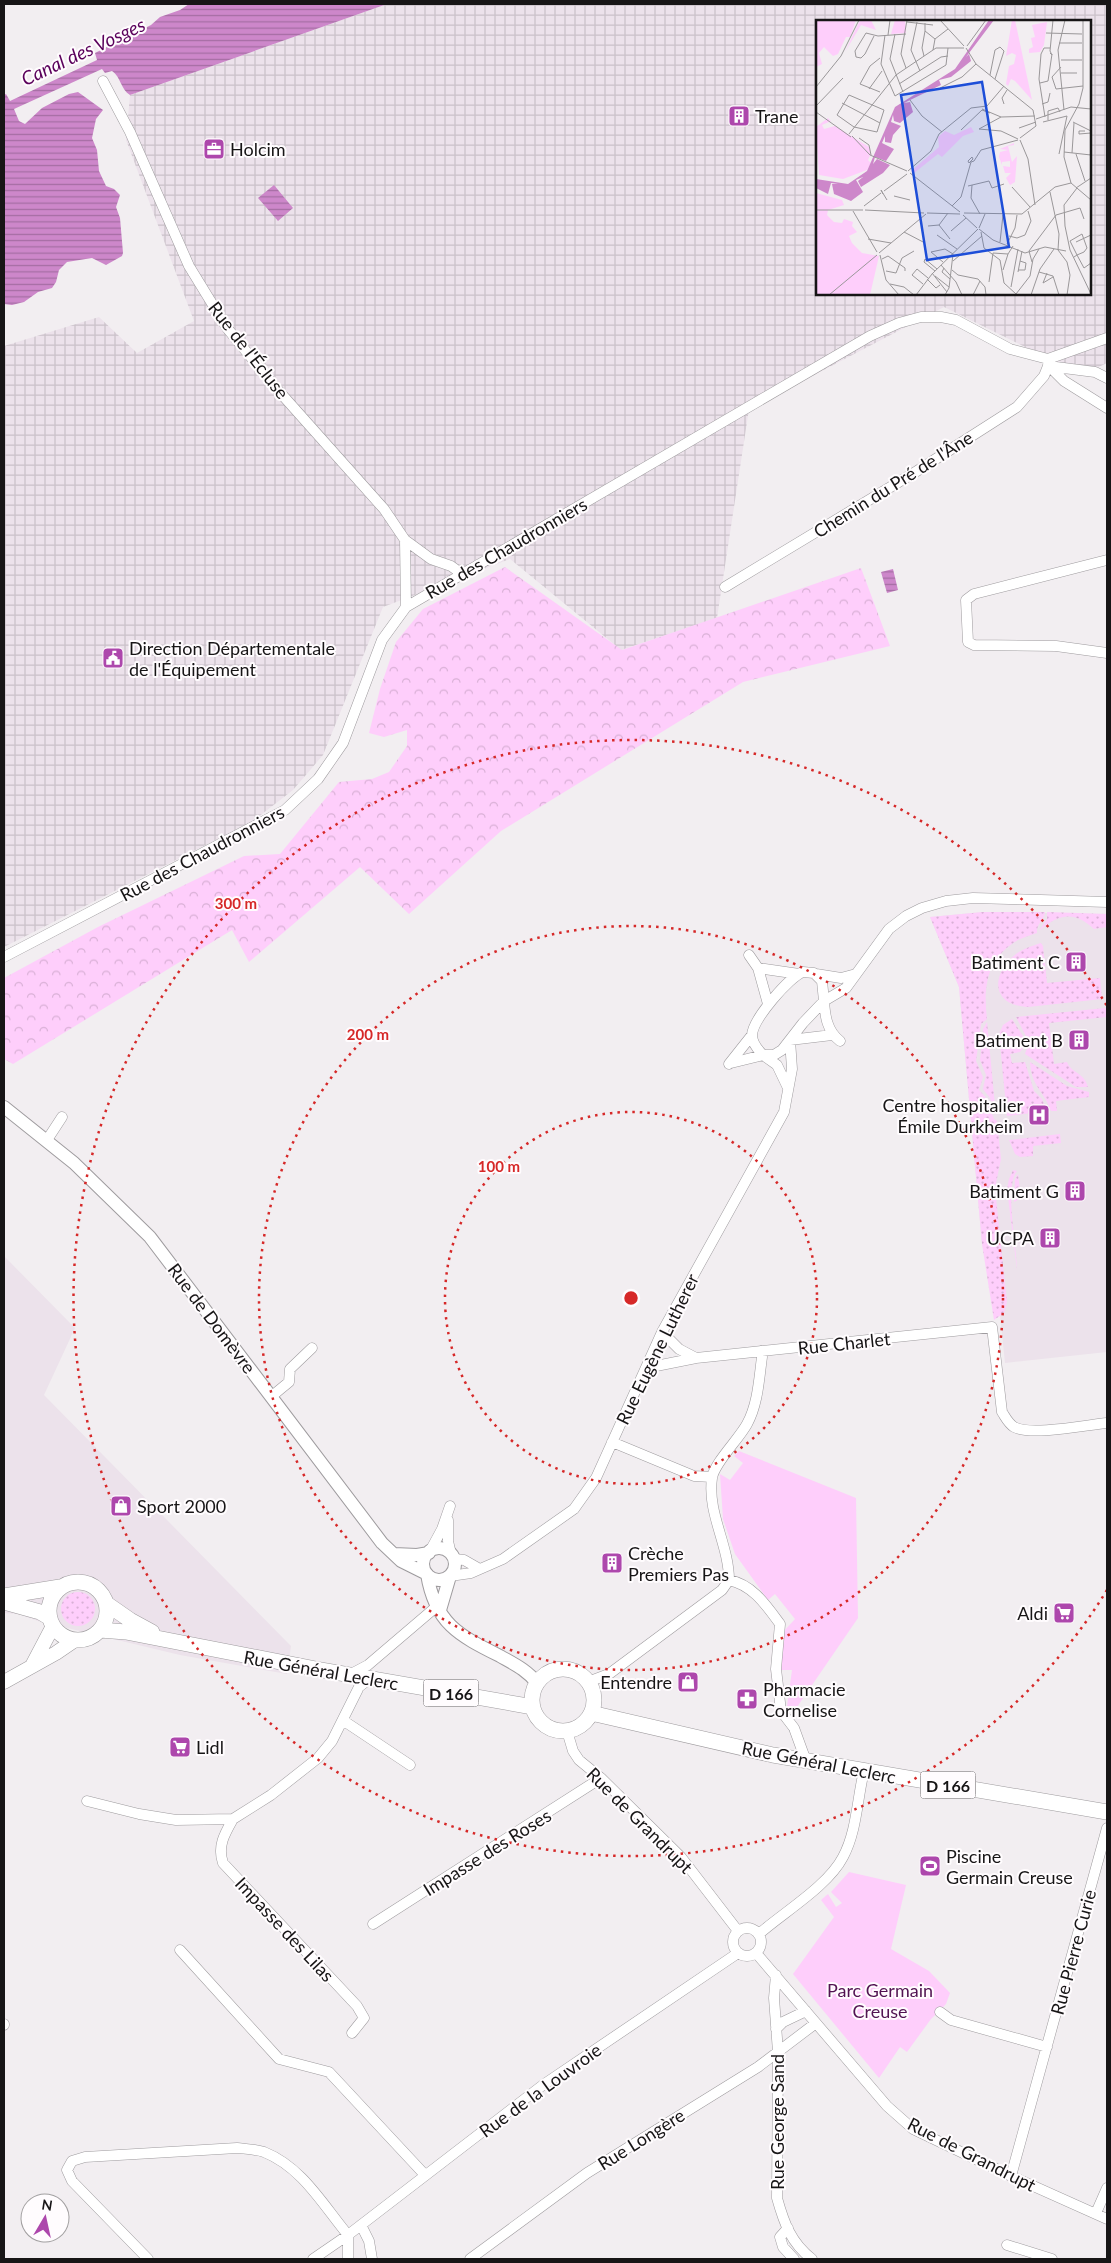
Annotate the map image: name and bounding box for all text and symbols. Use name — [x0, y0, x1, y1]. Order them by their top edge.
water label: Canal des Vosges — [17, 12, 149, 90]
inset map — [816, 20, 1091, 295]
building icon: Trane — [727, 104, 751, 128]
place label: Trane — [755, 105, 799, 127]
office icon: Holcim — [202, 137, 226, 161]
place label: Holcim — [230, 138, 286, 160]
street label: Rue de l'Écluse — [204, 297, 294, 403]
street label: Chemin du Pré de l'Âne — [809, 426, 977, 542]
street label: Rue des Chaudronniers — [421, 493, 591, 603]
place label: Direction Départementale de l'Équipement — [129, 637, 335, 680]
public building icon: Direction Départementale de l'Équipement — [101, 646, 125, 670]
street label: Rue des Chaudronniers — [116, 800, 288, 906]
text: 300 m — [215, 894, 257, 912]
building icon: Batiment C — [1064, 950, 1088, 974]
place label: Batiment C — [971, 951, 1060, 973]
text: 200 m — [347, 1025, 389, 1043]
building icon: Batiment B — [1067, 1028, 1091, 1052]
place label: Batiment B — [975, 1029, 1063, 1051]
place label: Centre hospitalier Émile Durkheim — [883, 1094, 1023, 1137]
hospital icon: Centre hospitalier Émile Durkheim — [1027, 1103, 1051, 1127]
text: 100 m — [478, 1157, 520, 1175]
building icon: Batiment G — [1063, 1179, 1087, 1203]
place label: Batiment G — [969, 1180, 1059, 1202]
building icon: UCPA — [1038, 1226, 1062, 1250]
place label: UCPA — [987, 1227, 1035, 1249]
street label: Rue de Domèvre — [163, 1259, 261, 1377]
street label: Rue Eugène Lutherer — [611, 1270, 703, 1428]
centre of rings — [622, 1289, 640, 1307]
street label: Rue Charlet — [797, 1327, 892, 1359]
shop icon: Sport 2000 — [109, 1494, 133, 1518]
place label: Sport 2000 — [137, 1495, 226, 1517]
place label: Crèche Premiers Pas — [628, 1542, 729, 1585]
building icon: Crèche Premiers Pas — [600, 1551, 624, 1575]
supermarket icon: Aldi — [1052, 1601, 1076, 1625]
place label: Aldi — [1017, 1602, 1048, 1624]
street label: Rue Général Leclerc — [242, 1646, 400, 1694]
shop icon: Entendre — [676, 1670, 700, 1694]
place label: Entendre — [600, 1671, 672, 1693]
place label: Pharmacie Cornelise — [763, 1678, 845, 1721]
road number: D 166 — [424, 1680, 478, 1706]
pharmacy icon: Pharmacie Cornelise — [735, 1687, 759, 1711]
supermarket icon: Lidl — [168, 1735, 192, 1759]
place label: Lidl — [196, 1736, 224, 1758]
street label: Rue Général Leclerc — [740, 1736, 898, 1788]
street label: Rue de Grandrupt — [582, 1762, 698, 1878]
road number: D 166 — [920, 1772, 976, 1798]
street label: Impasse des Roses — [419, 1804, 555, 1900]
place label: Piscine Germain Creuse — [946, 1845, 1073, 1888]
sports icon: Piscine Germain Creuse — [918, 1854, 942, 1878]
street label: Impasse des Lilas — [231, 1872, 339, 1986]
street label: Rue Pierre Curie — [1046, 1887, 1100, 2017]
park label: Parc Germain Creuse — [827, 1979, 933, 2022]
street label: Rue de la Louvroie — [475, 2038, 605, 2142]
street label: Rue George Sand — [766, 2054, 788, 2190]
street label: Rue Longère — [593, 2104, 689, 2174]
street label: Rue de Grandrupt — [904, 2112, 1040, 2196]
north arrow — [20, 2193, 70, 2243]
text: N — [40, 2195, 54, 2214]

